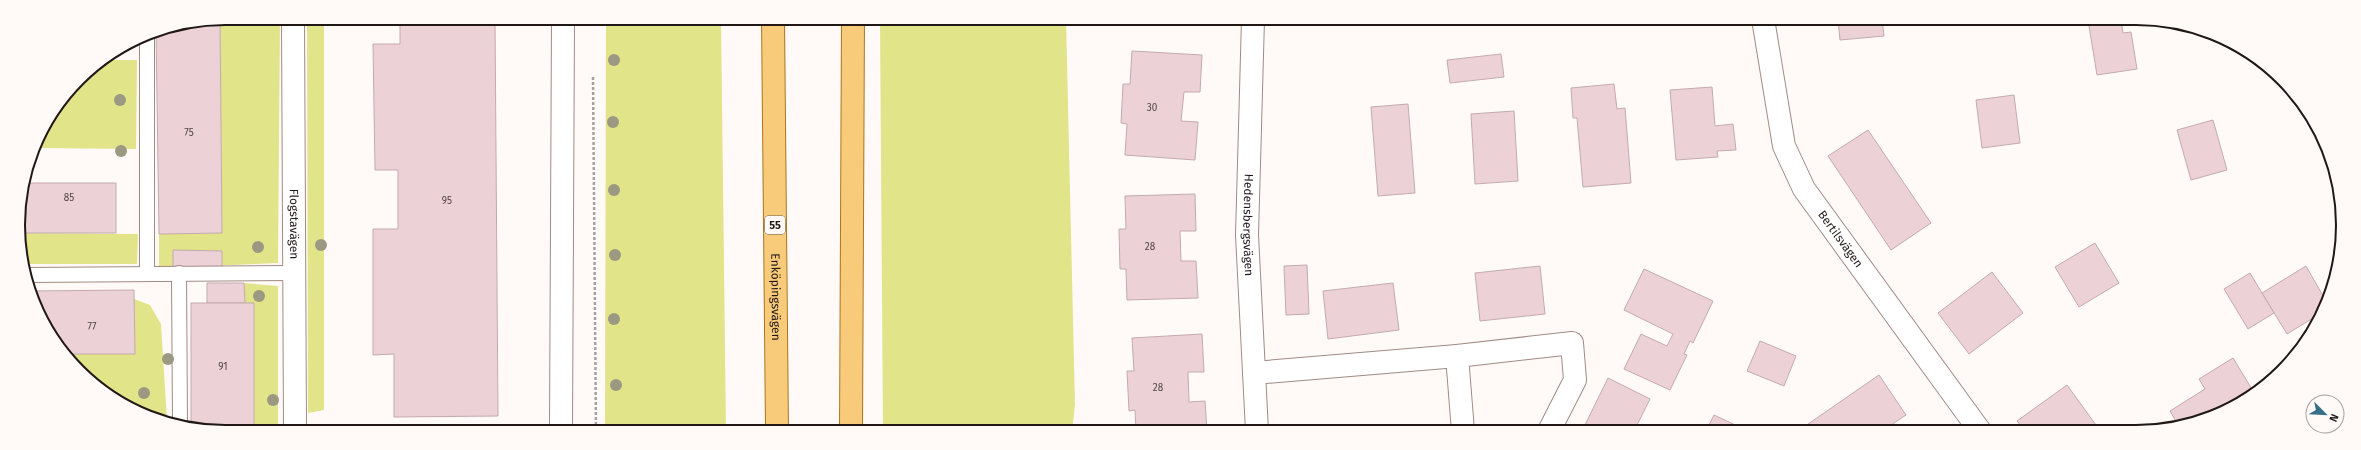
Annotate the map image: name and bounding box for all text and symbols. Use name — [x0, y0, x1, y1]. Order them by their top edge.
house number: 30 — [1147, 102, 1158, 114]
house number: 75 — [184, 127, 194, 139]
street label: Hedensbergsvägen — [1240, 173, 1256, 277]
street label: Flogstavägen — [287, 189, 301, 259]
house number: 85 — [64, 192, 74, 204]
house number: 95 — [442, 195, 452, 207]
street label: Bertilsvägen — [1815, 208, 1866, 270]
road number: 55 — [765, 216, 785, 234]
house number: 28 — [1145, 241, 1156, 253]
street label: Enköpingsvägen — [768, 253, 783, 341]
house number: 77 — [88, 321, 97, 333]
house number: 91 — [218, 361, 228, 373]
house number: 28 — [1153, 382, 1164, 394]
north arrow — [2305, 394, 2345, 434]
text: N — [2326, 412, 2341, 424]

